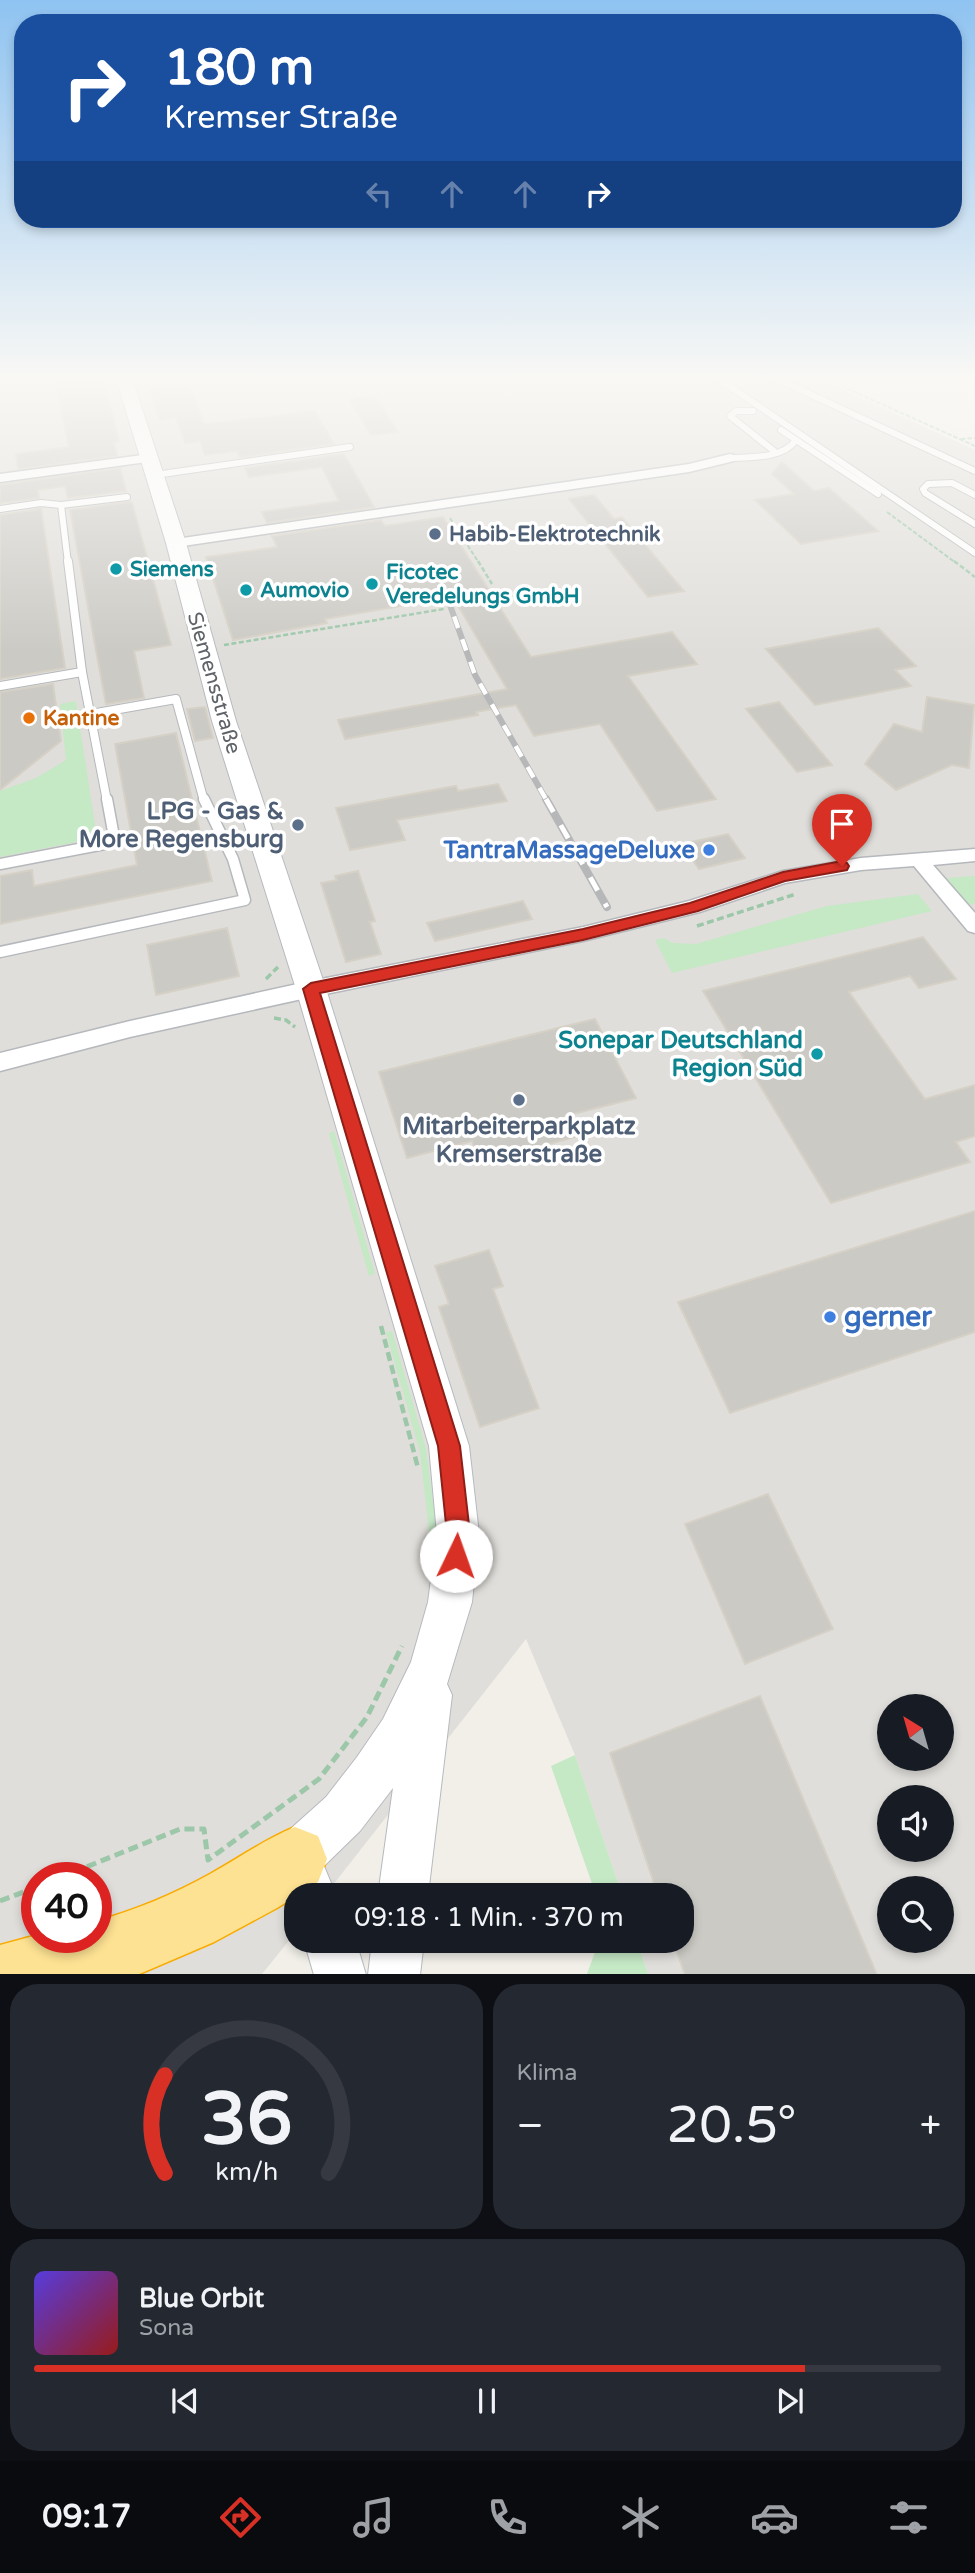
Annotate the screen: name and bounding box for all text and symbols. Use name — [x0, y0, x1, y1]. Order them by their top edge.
text: 180 m — [164, 39, 314, 98]
icon: right — [49, 42, 140, 133]
text: Kremser Straße — [164, 99, 398, 137]
icon: left — [360, 175, 398, 213]
icon: ahead — [433, 175, 471, 213]
icon: ahead — [506, 175, 544, 213]
icon: right — [579, 175, 617, 213]
place label: Habib-Elektrotechnik — [449, 522, 661, 547]
marker: Habib-Elektrotechnik — [427, 526, 443, 542]
place label: Siemens — [130, 557, 214, 582]
place label: Ficotec Veredelungs GmbH — [386, 560, 580, 609]
marker: Siemens — [108, 561, 124, 577]
marker: Ficotec Veredelungs GmbH — [364, 576, 380, 592]
place label: Aumovio — [260, 578, 349, 603]
marker: Aumovio — [238, 582, 254, 598]
street label: Siemensstraße — [182, 609, 246, 757]
place label: Kantine — [43, 706, 119, 731]
marker: Kantine — [21, 710, 37, 726]
pin — [812, 794, 872, 866]
place label: LPG - Gas & More Regensburg — [79, 797, 284, 854]
icon: arrive — [823, 805, 861, 843]
marker: LPG - Gas & More Regensburg — [290, 817, 306, 833]
place label: TantraMassageDeluxe — [443, 836, 695, 865]
marker: TantraMassageDeluxe — [701, 842, 717, 858]
place label: Sonepar Deutschland Region Süd — [558, 1026, 803, 1083]
marker: Sonepar Deutschland Region Süd — [809, 1046, 825, 1062]
marker: Mitarbeiterparkplatz Kremserstraße — [511, 1092, 527, 1108]
place label: Mitarbeiterparkplatz Kremserstraße — [402, 1112, 636, 1169]
place label: gerner — [844, 1300, 933, 1334]
marker: gerner — [822, 1309, 838, 1325]
position arrow — [419, 1519, 493, 1593]
north arrow — [877, 1694, 954, 1771]
map controls — [877, 1694, 954, 1953]
button: sound — [877, 1785, 954, 1862]
speed limit sign: 40 — [21, 1862, 112, 1953]
button: search — [877, 1876, 954, 1953]
text: 09:18 · 1 Min. · 370 m — [354, 1902, 624, 1933]
text: Klima — [517, 2059, 577, 2087]
text: 36 — [201, 2076, 292, 2164]
text: 20.5° — [667, 2094, 797, 2157]
text: − — [517, 2103, 544, 2149]
text: + — [920, 2103, 941, 2149]
text: km/h — [215, 2156, 278, 2186]
text: Blue Orbit — [139, 2283, 264, 2314]
text: Sona — [139, 2314, 194, 2342]
icon: previous — [166, 2382, 204, 2420]
icon: pause — [468, 2382, 506, 2420]
icon: next — [771, 2382, 809, 2420]
icon: directions — [216, 2493, 265, 2542]
icon: music — [349, 2493, 398, 2542]
icon: phone — [483, 2493, 532, 2542]
icon: climate — [616, 2493, 665, 2542]
icon: car — [750, 2493, 799, 2542]
icon: filters — [884, 2493, 933, 2542]
text: 09:17 — [42, 2498, 131, 2536]

